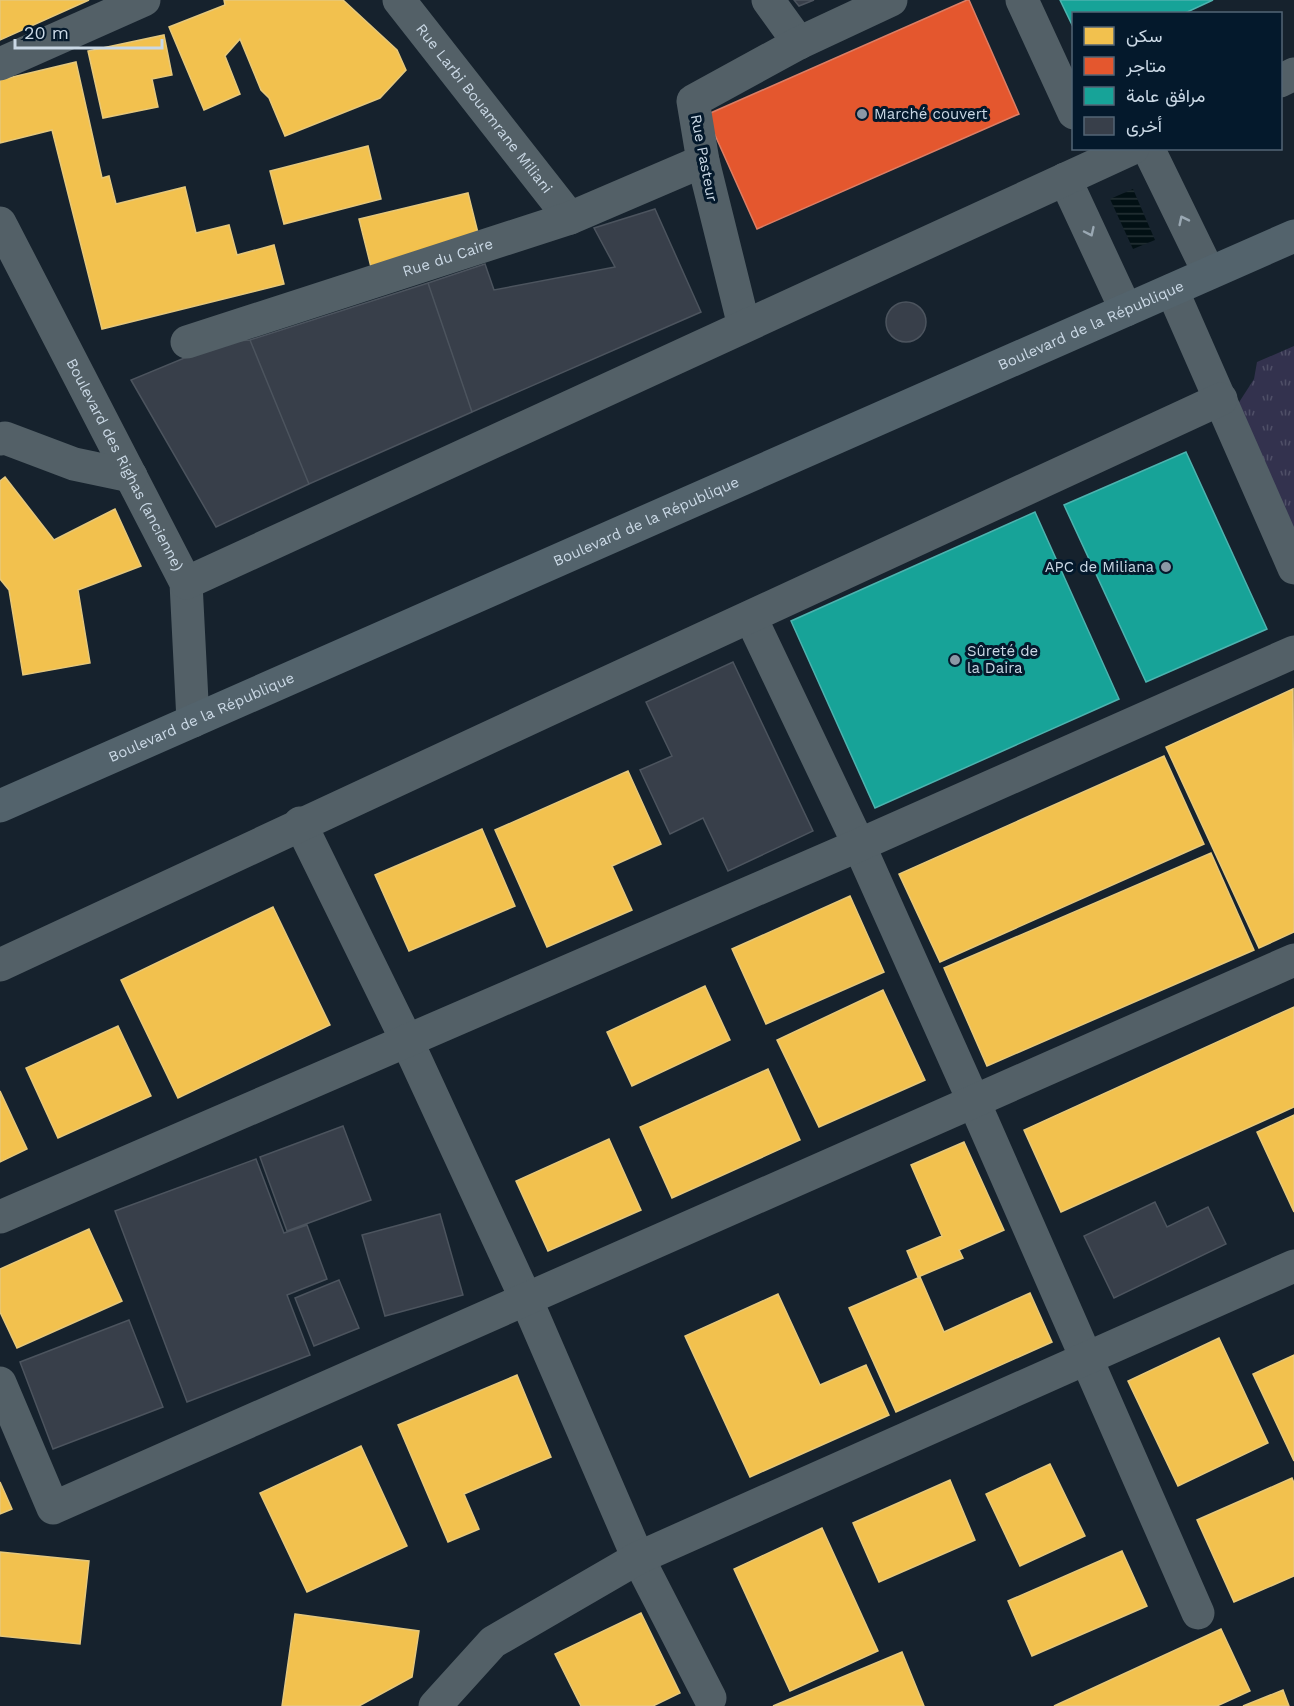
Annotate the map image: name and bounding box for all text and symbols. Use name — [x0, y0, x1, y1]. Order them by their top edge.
scale bar — [15, 12, 162, 50]
legend — [1072, 12, 1282, 150]
street label: Rue Larbi Bouamrane Miliani — [412, 20, 556, 197]
text: 20 m — [24, 22, 69, 43]
text: سكن — [1126, 25, 1162, 47]
text: متاجر — [1125, 55, 1166, 77]
text: مرافق عامة — [1126, 85, 1205, 107]
place label: Marché couvert — [874, 105, 988, 123]
marker: Marché couvert — [855, 107, 869, 121]
street label: Rue Pasteur — [687, 113, 721, 203]
text: أخرى — [1126, 115, 1162, 137]
one-way arrow — [1179, 216, 1191, 227]
one-way arrow — [1082, 226, 1094, 237]
street label: Rue du Caire — [400, 235, 495, 281]
street label: Boulevard de la République — [995, 277, 1187, 374]
street label: Boulevard des Righas (ancienne) — [63, 355, 187, 574]
street label: Boulevard de la République — [550, 473, 742, 570]
place label: APC de Miliana — [1045, 558, 1155, 576]
marker: APC de Miliana — [1159, 560, 1173, 574]
place label: Sûreté de la Daira — [967, 642, 1038, 677]
marker: Sûreté de la Daira — [948, 653, 962, 667]
street label: Boulevard de la République — [106, 669, 297, 766]

